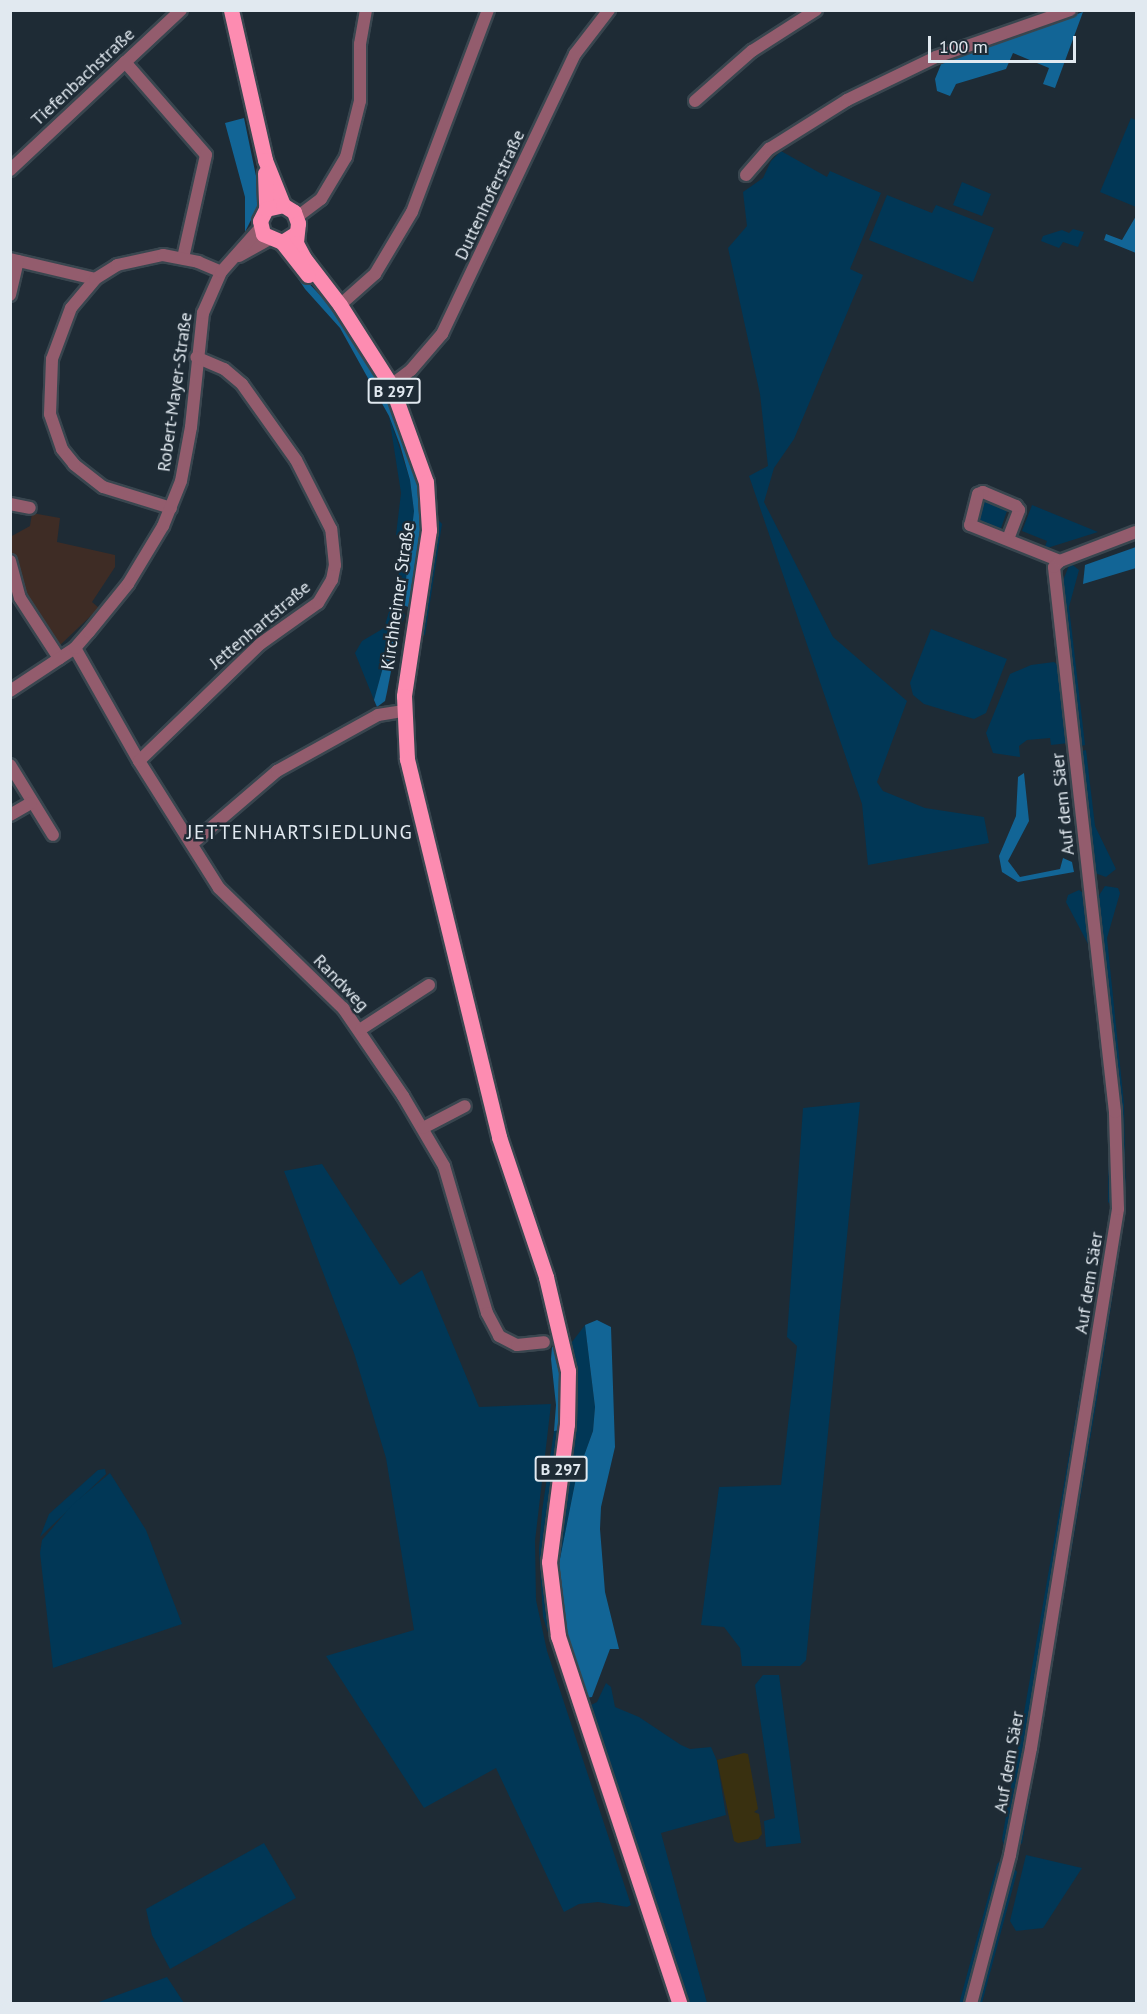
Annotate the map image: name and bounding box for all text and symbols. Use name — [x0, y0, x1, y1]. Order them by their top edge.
street label: Tiefenbachstraße — [27, 24, 139, 130]
scale bar — [931, 24, 1080, 62]
text: 100 m — [939, 35, 988, 58]
street label: Duttenhoferstraße — [450, 127, 530, 263]
street label: Robert-Mayer-Straße — [153, 311, 197, 473]
road number: B 297 — [367, 378, 421, 404]
street label: Kirchheimer Straße — [377, 521, 419, 671]
street label: Jettenhartstraße — [205, 576, 315, 674]
street label: Auf dem Säer — [1047, 752, 1079, 856]
district label: JETTENHARTSIEDLUNG — [187, 820, 413, 844]
street label: Randweg — [309, 950, 373, 1016]
street label: Auf dem Säer — [1070, 1231, 1108, 1335]
road number: B 297 — [534, 1456, 588, 1482]
street label: Auf dem Säer — [989, 1710, 1029, 1814]

